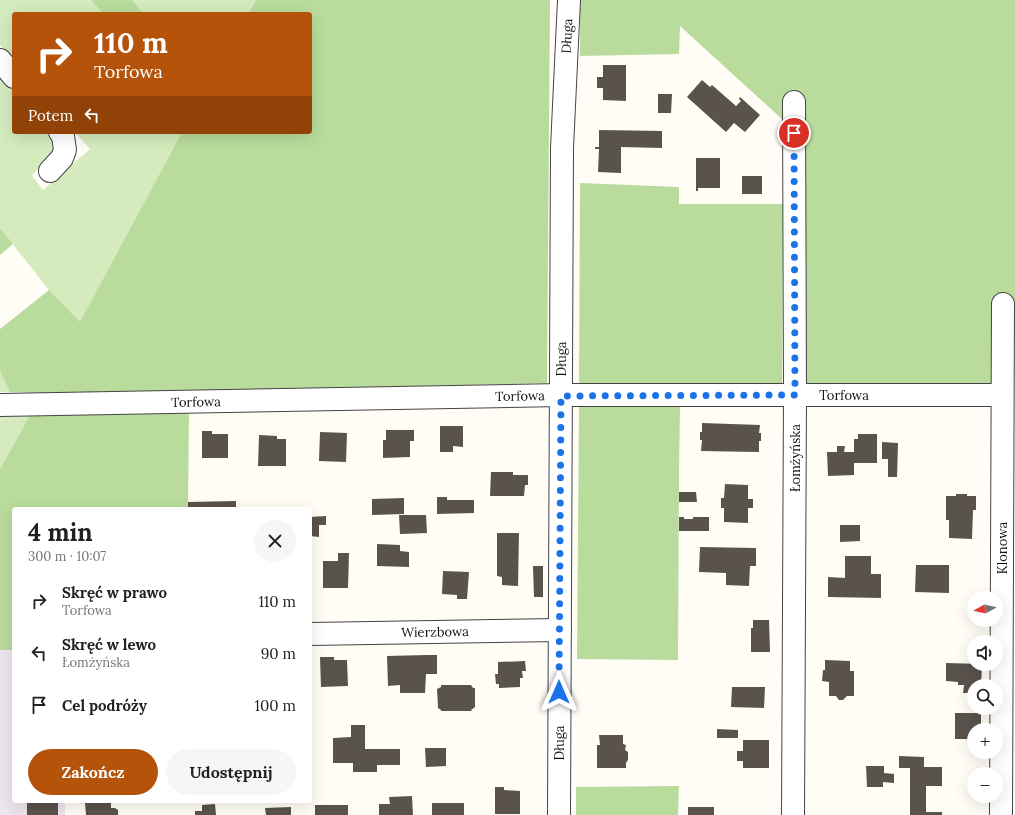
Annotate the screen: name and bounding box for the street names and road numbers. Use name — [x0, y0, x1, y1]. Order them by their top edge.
street label: Długa — [558, 18, 576, 54]
street label: Długa — [553, 341, 570, 377]
street label: Torfowa — [495, 387, 545, 405]
street label: Torfowa — [819, 387, 869, 404]
street label: Torfowa — [171, 393, 221, 411]
street label: Łomżyńska — [787, 424, 804, 492]
street label: Klonowa — [994, 522, 1011, 574]
street label: Wierzbowa — [401, 623, 469, 641]
street label: Długa — [551, 725, 568, 761]

